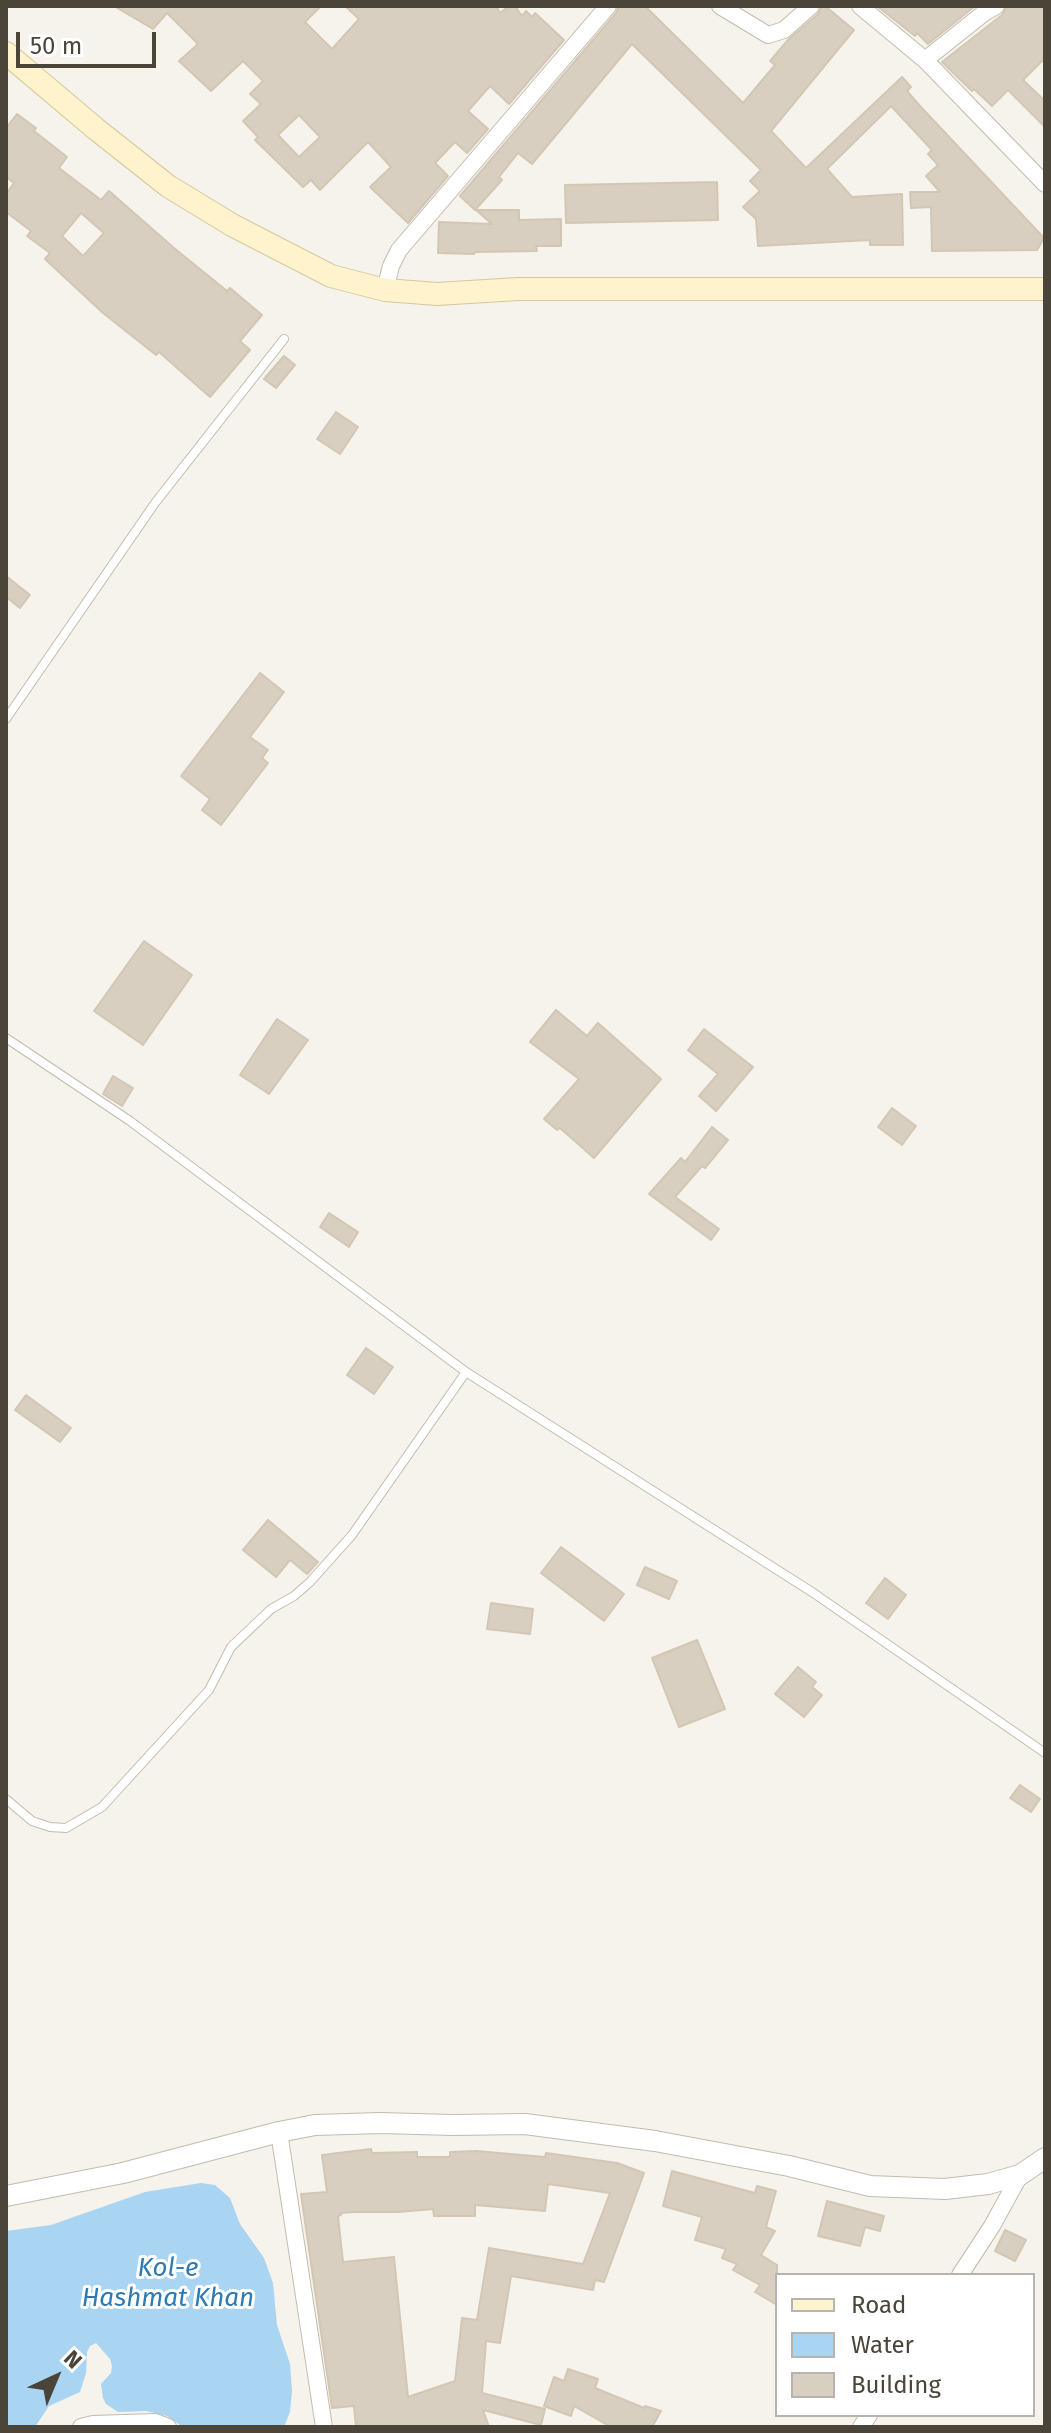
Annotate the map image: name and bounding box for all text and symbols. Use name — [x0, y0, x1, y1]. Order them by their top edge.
scale bar — [20, 16, 160, 66]
text: 50 m — [30, 32, 82, 60]
water label: Kol-e Hashmat Khan — [82, 2253, 254, 2314]
legend — [775, 2273, 1035, 2417]
text: Road — [851, 2291, 906, 2319]
text: Water — [851, 2331, 914, 2359]
north arrow — [16, 2337, 96, 2417]
text: N — [58, 2345, 88, 2374]
text: Building — [851, 2371, 941, 2399]

